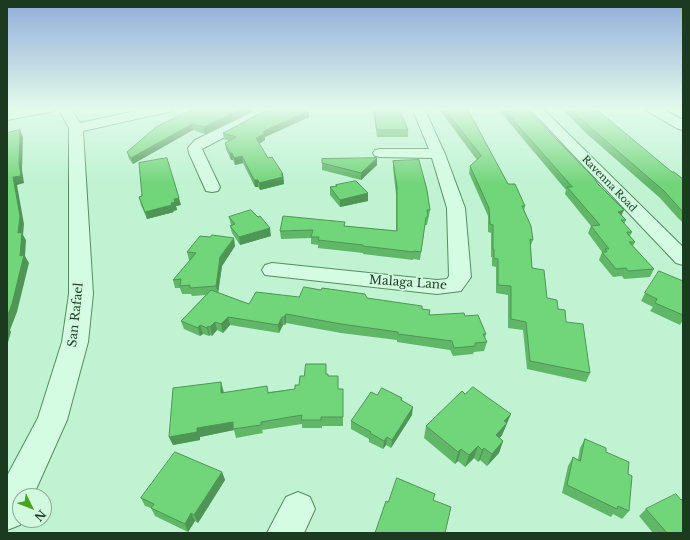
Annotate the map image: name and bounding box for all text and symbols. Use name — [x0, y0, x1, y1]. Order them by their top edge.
street label: Ravenna Road — [579, 153, 639, 215]
street label: Malaga Lane — [369, 273, 447, 293]
street label: San Rafael — [65, 282, 87, 348]
north arrow — [12, 488, 52, 528]
text: N — [31, 507, 49, 524]

